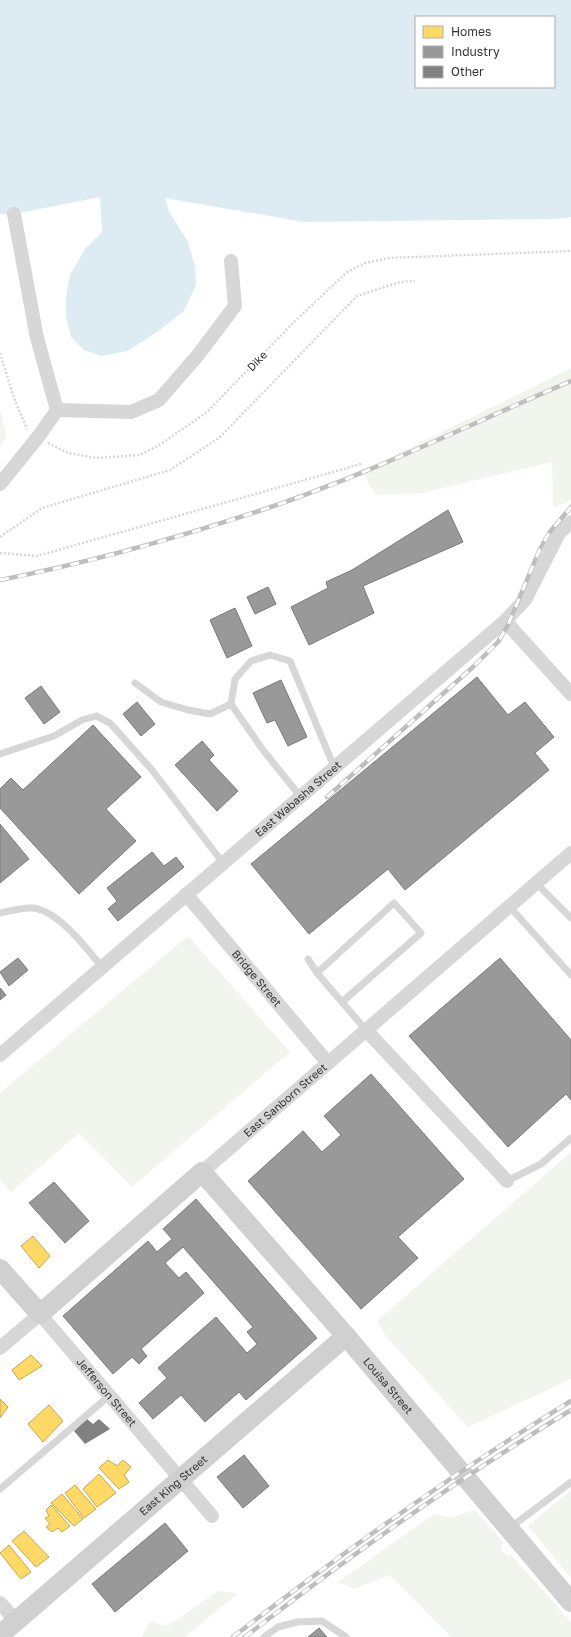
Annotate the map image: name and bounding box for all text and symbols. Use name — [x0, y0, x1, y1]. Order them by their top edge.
legend — [415, 16, 555, 88]
text: Homes — [451, 24, 491, 39]
text: Industry — [451, 44, 500, 59]
text: Other — [451, 64, 484, 79]
street label: Dike — [244, 348, 269, 373]
street label: East Wabasha Street — [252, 758, 343, 839]
street label: Bridge Street — [230, 947, 285, 1009]
street label: East Sanborn Street — [241, 1060, 329, 1139]
street label: Jefferson Street — [74, 1355, 140, 1429]
street label: Louisa Street — [361, 1355, 416, 1416]
street label: East King Street — [136, 1452, 209, 1518]

